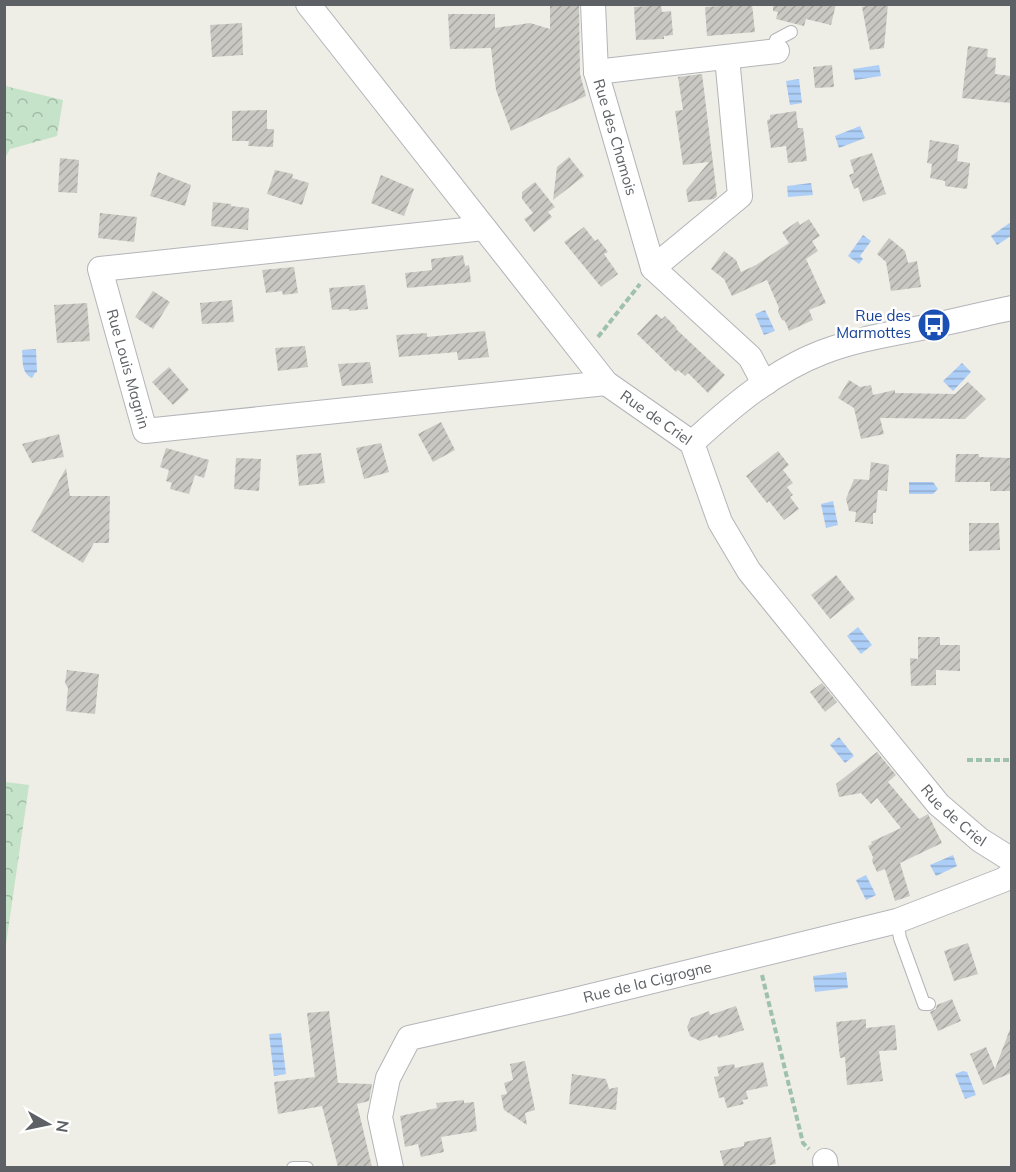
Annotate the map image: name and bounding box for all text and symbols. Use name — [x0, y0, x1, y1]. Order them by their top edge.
street label: Rue des Chamois — [589, 77, 641, 198]
place label: Rue des Marmottes — [836, 306, 911, 342]
street label: Rue Louis Magnin — [103, 307, 154, 431]
bus stop icon: Rue des Marmottes — [916, 307, 952, 343]
street label: Rue de Criel — [617, 386, 696, 449]
street label: Rue de Criel — [917, 780, 990, 851]
street label: Rue de la Cigrogne — [581, 957, 713, 1007]
north arrow — [18, 1094, 78, 1154]
text: N — [52, 1119, 74, 1134]

